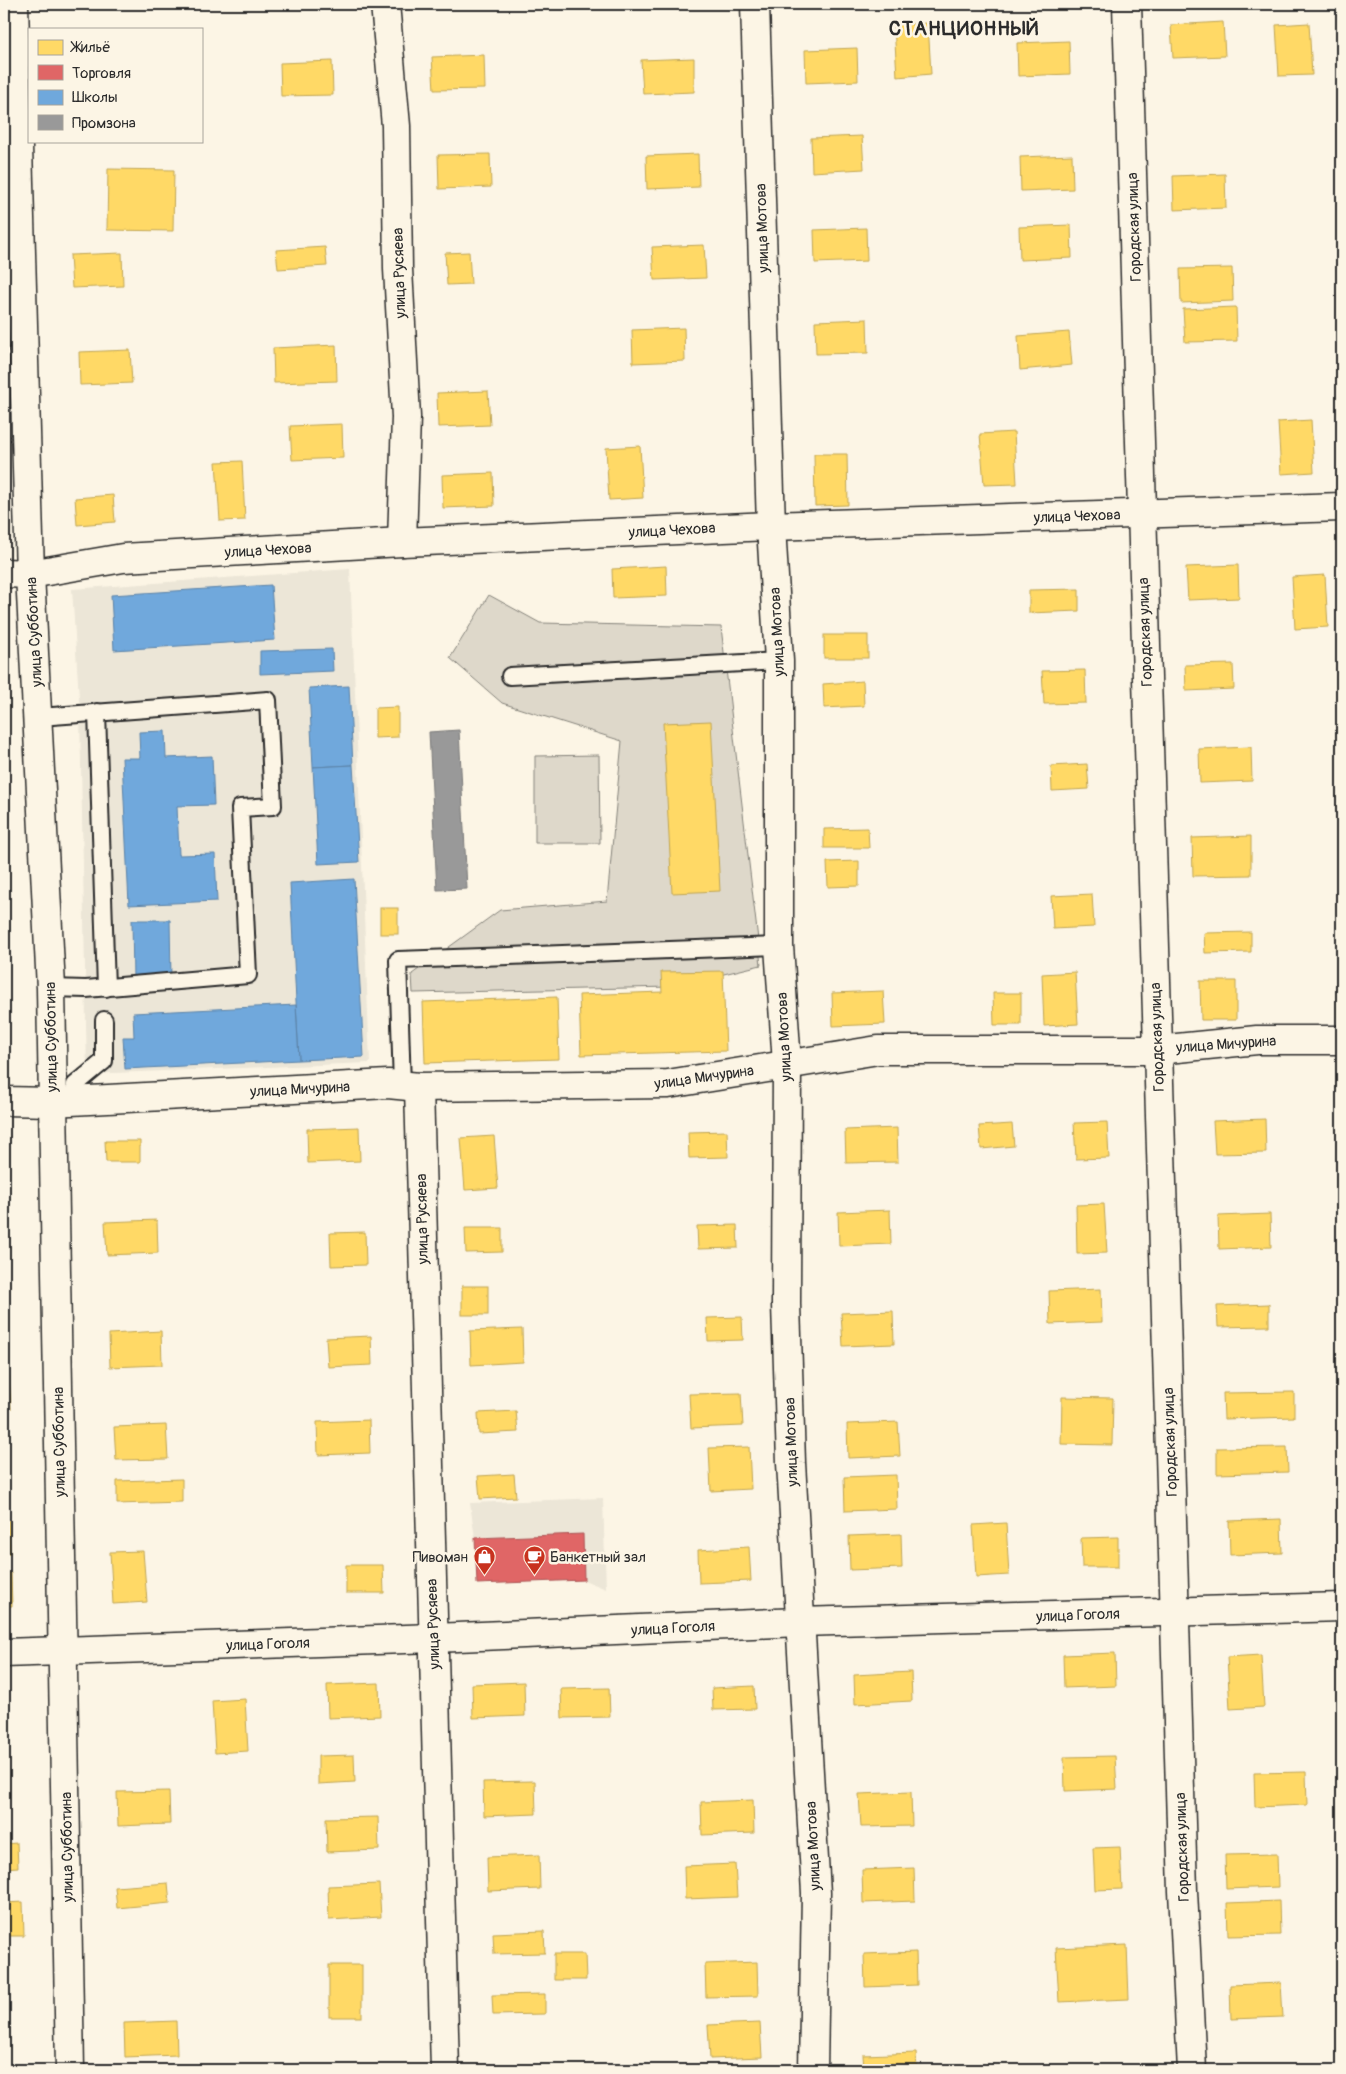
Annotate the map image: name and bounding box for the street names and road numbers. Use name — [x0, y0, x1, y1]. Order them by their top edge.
street label: Городская улица — [1123, 172, 1146, 282]
street label: улица Мотова — [751, 183, 774, 274]
street label: улица Русяева — [388, 227, 411, 320]
street label: улица Чехова — [1032, 505, 1121, 528]
street label: улица Чехова — [627, 519, 716, 542]
street label: улица Чехова — [223, 539, 312, 562]
street label: улица Субботина — [22, 576, 47, 688]
street label: Городская улица — [1134, 577, 1157, 687]
street label: улица Мотова — [766, 587, 789, 678]
street label: улица Субботина — [41, 982, 62, 1093]
street label: Городская улица — [1146, 982, 1169, 1092]
street label: улица Мотова — [773, 992, 796, 1083]
street label: улица Мичурина — [1174, 1032, 1277, 1058]
street label: улица Мичурина — [652, 1061, 755, 1094]
street label: улица Мичурина — [248, 1077, 351, 1102]
street label: улица Русяева — [412, 1173, 433, 1266]
street label: улица Субботина — [49, 1387, 70, 1498]
street label: Городская улица — [1159, 1387, 1182, 1497]
street label: улица Мотова — [780, 1397, 803, 1488]
street label: улица Русяева — [422, 1578, 445, 1671]
street label: улица Гоголя — [1035, 1605, 1120, 1626]
street label: улица Гоголя — [630, 1617, 715, 1640]
street label: улица Гоголя — [225, 1634, 310, 1655]
street label: улица Субботина — [57, 1792, 78, 1903]
street label: Городская улица — [1171, 1792, 1194, 1902]
street label: улица Мотова — [802, 1801, 825, 1892]

